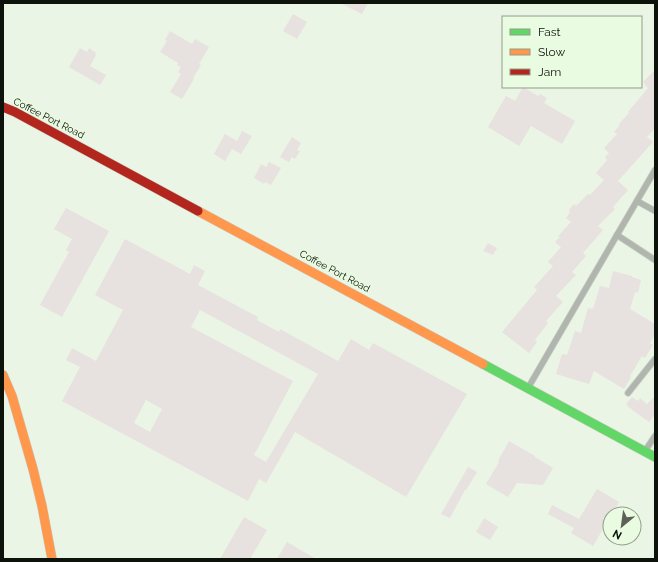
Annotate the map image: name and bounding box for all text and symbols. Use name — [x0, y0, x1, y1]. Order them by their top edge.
legend — [502, 16, 642, 88]
text: Fast — [538, 25, 561, 39]
text: Slow — [538, 45, 565, 59]
text: Jam — [538, 65, 561, 79]
street label: Coffee Port Road — [12, 95, 86, 141]
street label: Coffee Port Road — [298, 248, 372, 294]
north arrow — [602, 506, 642, 546]
text: N — [611, 527, 624, 542]

